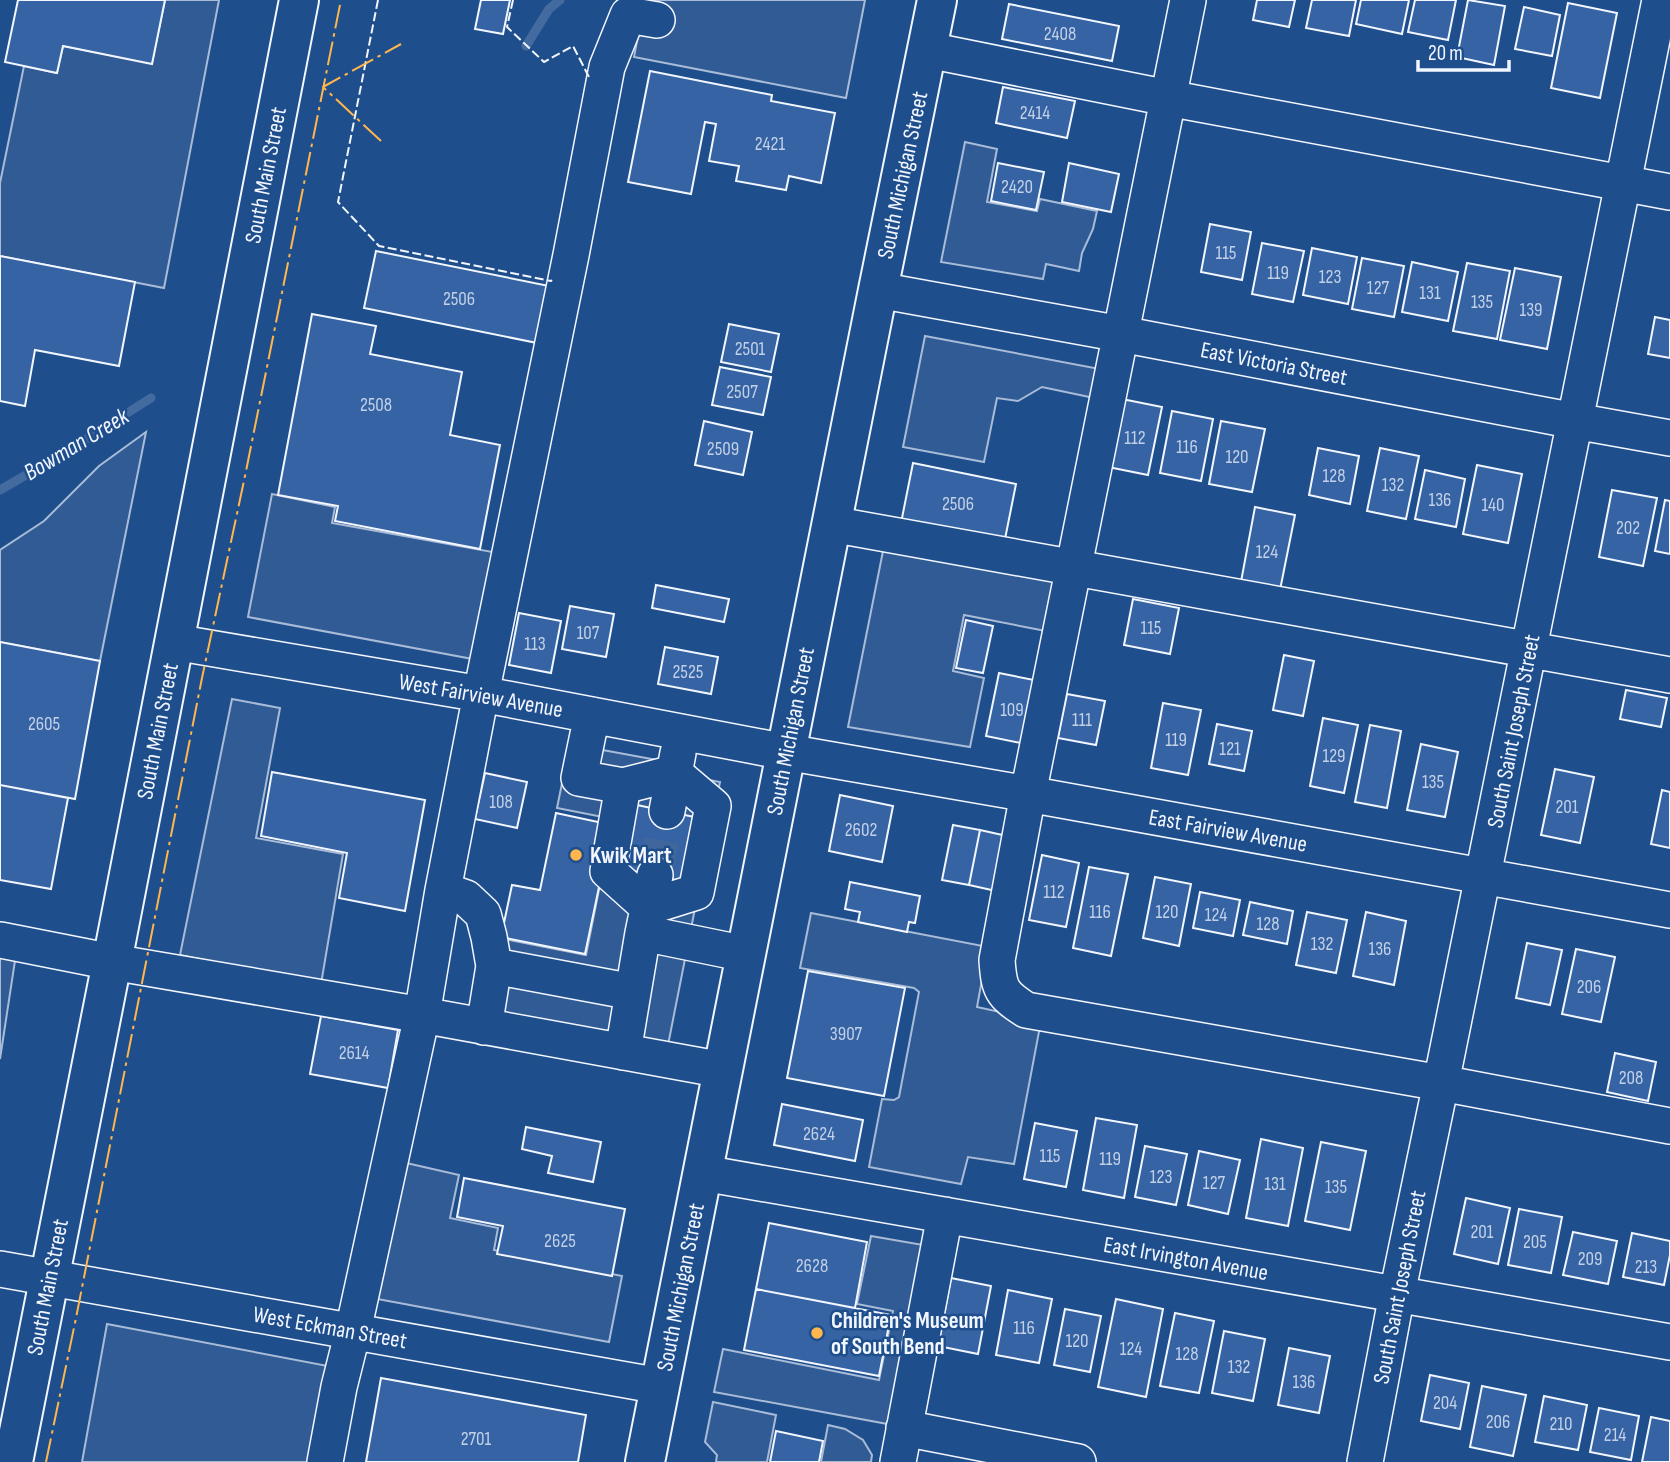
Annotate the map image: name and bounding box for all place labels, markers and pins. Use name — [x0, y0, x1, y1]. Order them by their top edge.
place label: Kwik Mart — [590, 842, 672, 870]
marker: Kwik Mart — [568, 847, 584, 863]
place label: Children's Museum of South Bend — [831, 1307, 984, 1361]
marker: Children's Museum of South Bend — [809, 1325, 825, 1341]

